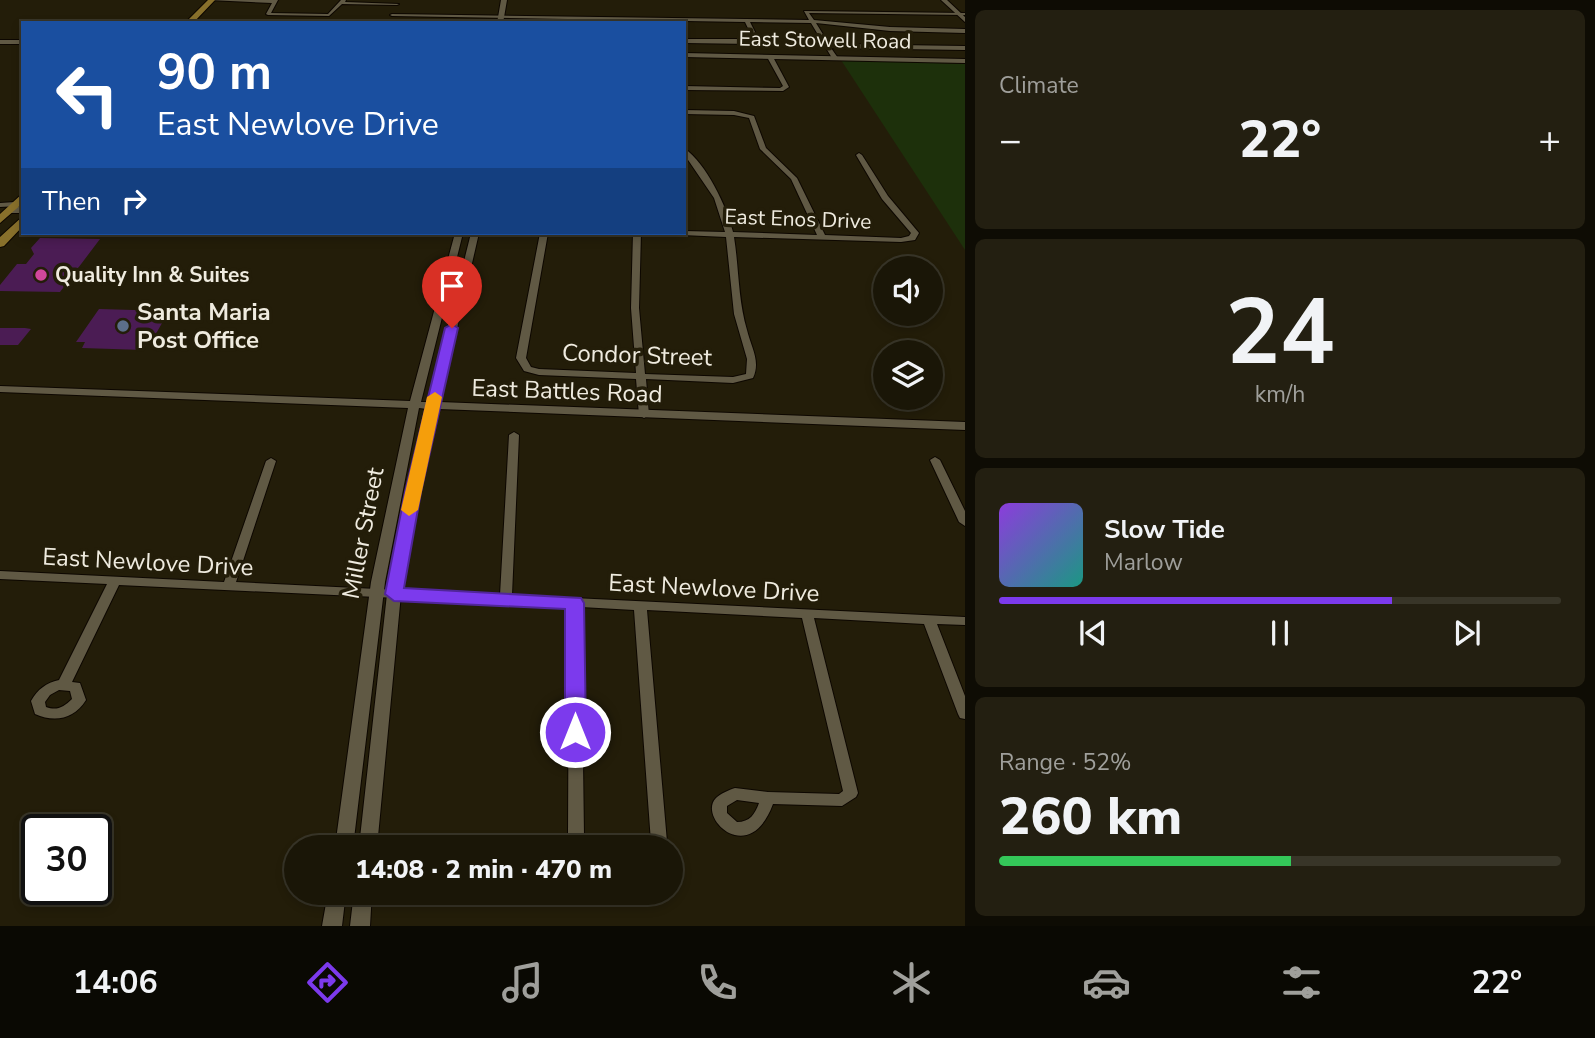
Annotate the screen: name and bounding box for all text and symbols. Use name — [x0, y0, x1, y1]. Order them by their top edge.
street label: East Stowell Road — [738, 24, 912, 56]
text: 90 m — [157, 39, 272, 106]
icon: left — [42, 49, 133, 140]
text: Climate — [999, 70, 1079, 101]
text: East Newlove Drive — [157, 103, 439, 146]
text: 22° — [1239, 104, 1321, 175]
text: − — [999, 115, 1022, 166]
text: + — [1538, 115, 1561, 166]
icon: right — [115, 182, 153, 220]
text: Then — [42, 184, 101, 219]
street label: East Enos Drive — [724, 202, 872, 236]
pin — [422, 256, 482, 328]
map controls — [873, 256, 943, 410]
button: sound — [873, 256, 943, 326]
place label: Quality Inn & Suites — [55, 261, 250, 289]
marker: Quality Inn & Suites — [33, 267, 49, 283]
icon: arrive — [433, 267, 471, 305]
text: 24 — [1225, 271, 1335, 395]
place label: Santa Maria Post Office — [137, 296, 271, 356]
marker: Santa Maria Post Office — [115, 318, 131, 334]
street label: Condor Street — [562, 336, 713, 374]
button: layers — [873, 340, 943, 410]
street label: East Battles Road — [471, 372, 663, 410]
text: km/h — [1255, 379, 1305, 410]
street label: Miller Street — [335, 464, 392, 601]
text: Slow Tide — [1104, 512, 1225, 547]
street label: East Newlove Drive — [42, 540, 254, 584]
text: Marlow — [1104, 547, 1183, 578]
street label: East Newlove Drive — [608, 566, 820, 610]
icon: previous — [1074, 614, 1112, 652]
icon: pause — [1261, 614, 1299, 652]
icon: next — [1448, 614, 1486, 652]
position arrow — [538, 695, 612, 769]
text: Range · 52% — [999, 747, 1131, 778]
text: 260 km — [999, 781, 1182, 852]
speed limit sign: 30 — [21, 814, 112, 905]
text: 14:08 · 2 min · 470 m — [355, 852, 612, 887]
icon: directions — [303, 958, 352, 1007]
icon: music — [498, 958, 547, 1007]
icon: phone — [693, 958, 742, 1007]
icon: climate — [887, 958, 936, 1007]
icon: car — [1082, 958, 1131, 1007]
icon: filters — [1277, 958, 1326, 1007]
text: 14:06 — [73, 961, 158, 1004]
text: 22° — [1472, 961, 1522, 1004]

